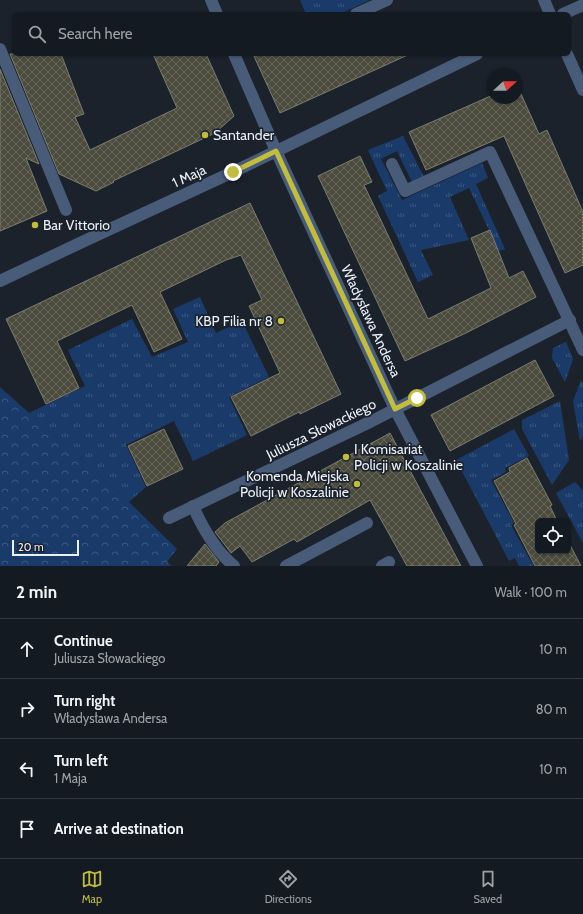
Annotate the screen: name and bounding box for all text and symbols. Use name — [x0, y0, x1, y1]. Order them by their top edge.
search box — [12, 12, 571, 56]
icon: search — [26, 23, 48, 45]
text: Search here — [58, 25, 133, 43]
north arrow — [487, 68, 523, 104]
place label: Santander — [213, 126, 275, 144]
marker: Santander — [200, 130, 210, 140]
street label: 1 Maja — [169, 160, 209, 192]
route end — [224, 163, 242, 181]
place label: Bar Vittorio — [43, 216, 110, 234]
marker: Bar Vittorio — [30, 220, 40, 230]
street label: Władysława Andersa — [337, 262, 405, 380]
place label: KBP Filia nr 8 — [195, 312, 273, 330]
marker: KBP Filia nr 8 — [276, 316, 286, 326]
route start — [408, 389, 426, 407]
street label: Juliusza Słowackiego — [262, 394, 379, 464]
place label: I Komisariat Policji w Koszalinie — [354, 440, 463, 474]
marker: I Komisariat Policji w Koszalinie — [341, 452, 351, 462]
place label: Komenda Miejska Policji w Koszalinie — [240, 467, 349, 501]
marker: Komenda Miejska Policji w Koszalinie — [352, 479, 362, 489]
map controls — [535, 518, 571, 554]
button: locate — [535, 518, 571, 554]
scale bar — [12, 538, 79, 557]
text: 20 m — [18, 540, 44, 554]
text: 2 min — [16, 582, 57, 602]
text: Walk · 100 m — [494, 584, 567, 600]
text: Continue — [54, 632, 113, 650]
icon: ahead — [16, 638, 38, 660]
text: 10 m — [539, 641, 567, 657]
text: Juliusza Słowackiego — [54, 650, 165, 666]
text: Turn right — [54, 692, 115, 710]
icon: right — [16, 698, 38, 720]
text: 80 m — [536, 701, 567, 717]
text: Władysława Andersa — [54, 710, 167, 726]
text: Turn left — [54, 752, 108, 770]
icon: left — [16, 758, 38, 780]
text: 10 m — [539, 761, 567, 777]
text: 1 Maja — [54, 770, 87, 786]
icon: arrive — [16, 818, 38, 840]
text: Arrive at destination — [54, 820, 184, 838]
tab: Map — [81, 868, 103, 906]
tab: Directions — [265, 868, 312, 906]
tab: Saved — [474, 868, 502, 906]

